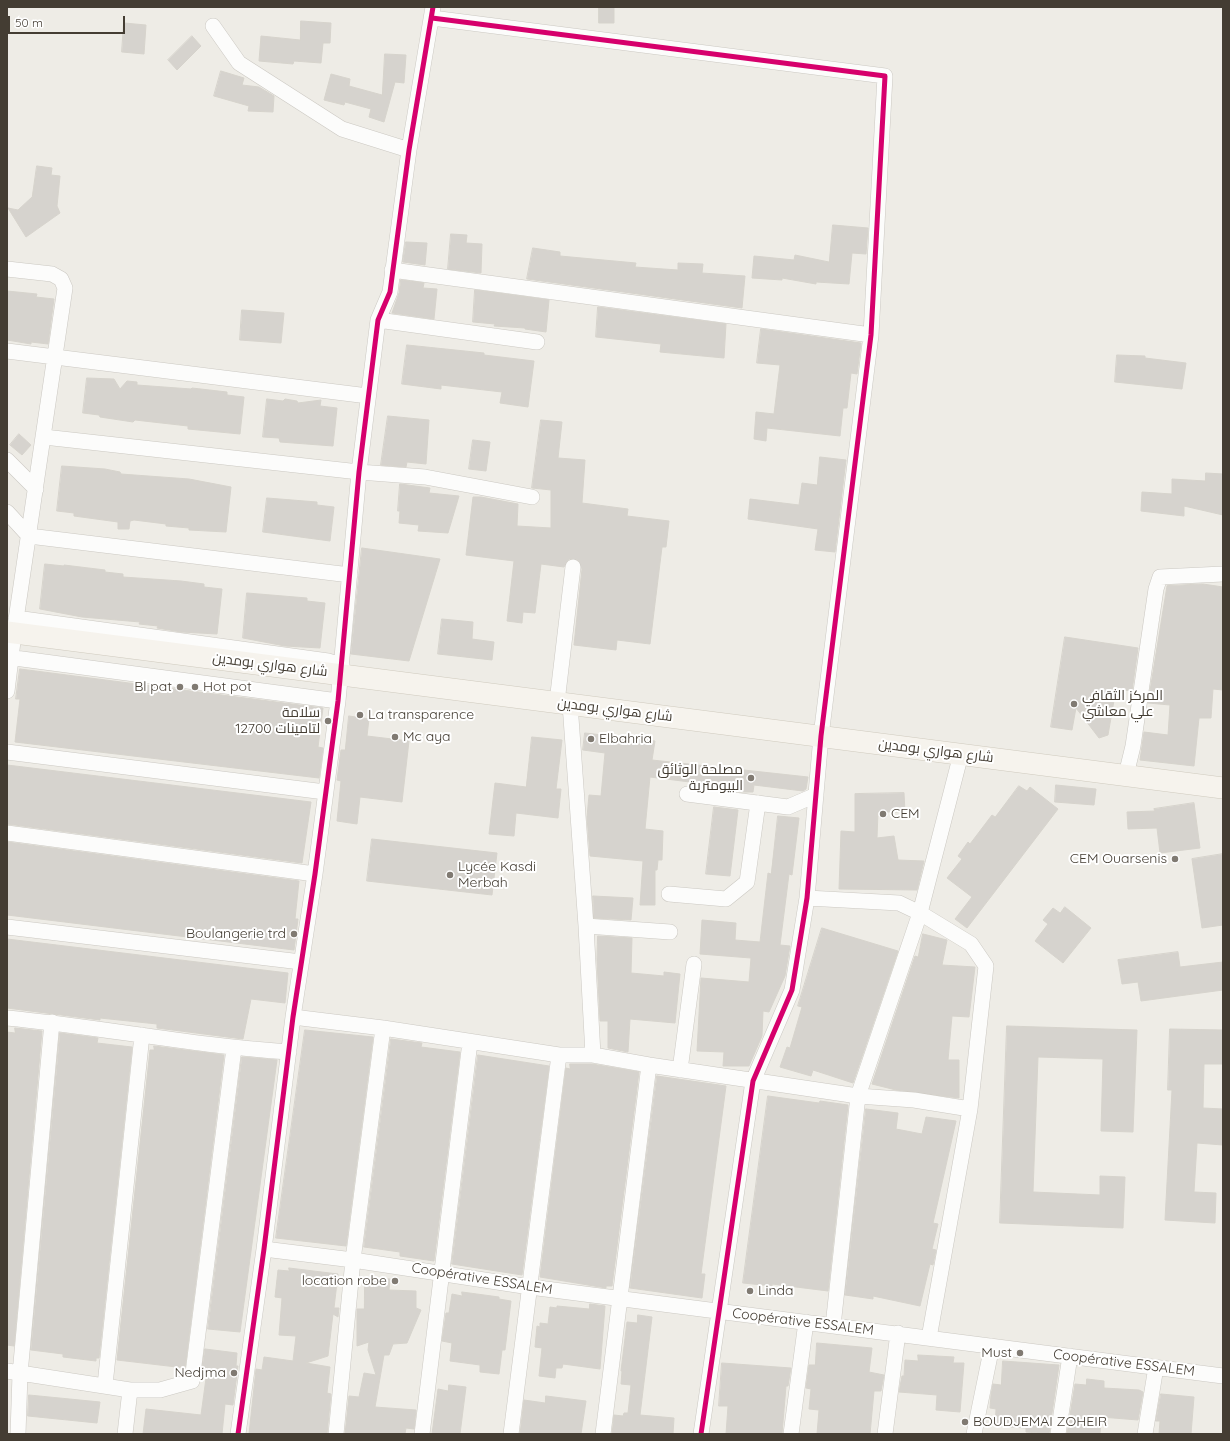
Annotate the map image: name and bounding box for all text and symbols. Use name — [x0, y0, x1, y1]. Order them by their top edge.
scale bar — [10, 8, 127, 34]
text: 50 m — [15, 15, 43, 30]
street label: شارع هواري بومدين — [211, 650, 329, 680]
place label: Bl pat — [134, 679, 172, 695]
place label: Hot pot — [203, 679, 252, 695]
marker: Bl pat — [175, 682, 185, 692]
marker: Hot pot — [190, 682, 200, 692]
place label: المركز الثقافي علي معاشي — [1082, 688, 1163, 720]
street label: شارع هواري بومدين — [556, 695, 674, 725]
marker: المركز الثقافي علي معاشي — [1069, 699, 1079, 709]
place label: سلامة لتامينات 12700 — [235, 705, 320, 738]
place label: La transparence — [368, 707, 474, 723]
marker: La transparence — [355, 710, 365, 720]
marker: سلامة لتامينات 12700 — [323, 716, 333, 726]
place label: Mc aya — [403, 729, 451, 745]
place label: Elbahria — [599, 731, 652, 747]
marker: Mc aya — [390, 732, 400, 742]
marker: Elbahria — [586, 734, 596, 744]
street label: شارع هواري بومدين — [877, 736, 995, 766]
place label: مصلحة الوثائق البيومترية — [658, 762, 743, 794]
marker: مصلحة الوثائق البيومترية — [746, 773, 756, 783]
place label: CEM — [891, 806, 920, 822]
marker: CEM — [878, 809, 888, 819]
place label: CEM Ouarsenis — [1070, 851, 1167, 867]
marker: CEM Ouarsenis — [1170, 854, 1180, 864]
place label: Lycée Kasdi Merbah — [458, 859, 536, 892]
marker: Lycée Kasdi Merbah — [445, 870, 455, 880]
place label: Boulangerie trd — [186, 926, 286, 942]
marker: Boulangerie trd — [289, 929, 299, 939]
street label: Coopérative ESSALEM — [410, 1260, 554, 1298]
place label: location robe — [302, 1273, 387, 1289]
marker: location robe — [390, 1276, 400, 1286]
place label: Linda — [758, 1283, 794, 1299]
marker: Linda — [745, 1286, 755, 1296]
street label: Coopérative ESSALEM — [731, 1305, 875, 1339]
place label: Must — [981, 1345, 1012, 1361]
street label: Coopérative ESSALEM — [1052, 1346, 1196, 1380]
marker: Must — [1015, 1348, 1025, 1358]
place label: Nedjma — [174, 1365, 226, 1381]
marker: Nedjma — [229, 1368, 239, 1378]
place label: BOUDJEMAI ZOHEIR — [973, 1414, 1107, 1430]
marker: BOUDJEMAI ZOHEIR — [960, 1417, 970, 1427]

